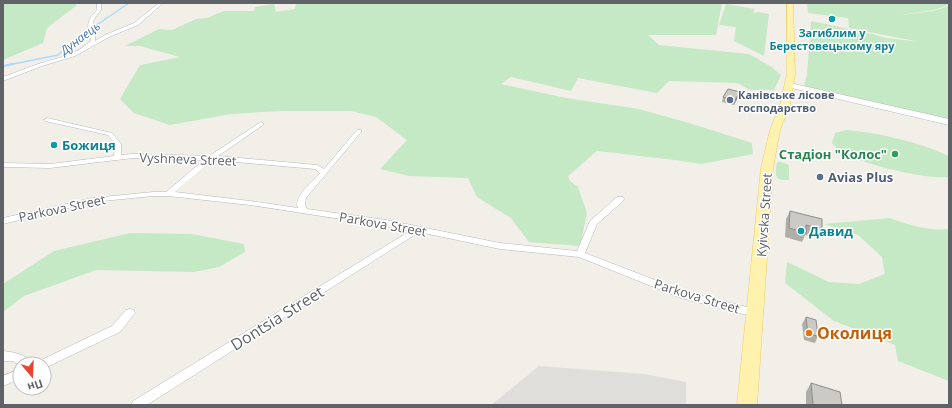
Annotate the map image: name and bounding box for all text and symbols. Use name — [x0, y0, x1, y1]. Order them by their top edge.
marker: Загиблим у Берестовецькому яру — [827, 14, 837, 24]
water label: Дунаець — [56, 17, 104, 59]
place label: Загиблим у Берестовецькому яру — [769, 25, 895, 53]
place label: Канівське лісове господарство — [738, 87, 835, 115]
marker: Канівське лісове господарство — [725, 95, 735, 105]
place label: Божиця — [62, 136, 116, 154]
marker: Божиця — [49, 140, 59, 150]
place label: Стадіон "Колос" — [779, 145, 887, 163]
street label: Vyshneva Street — [139, 148, 237, 170]
marker: Стадіон "Колос" — [890, 149, 900, 159]
place label: Avias Plus — [828, 168, 893, 186]
street label: Kyivska Street — [752, 172, 776, 258]
marker: Avias Plus — [815, 172, 825, 182]
street label: Parkova Street — [17, 190, 107, 226]
street label: Parkova Street — [338, 207, 428, 241]
place label: Давид — [809, 222, 853, 240]
marker: Давид — [796, 226, 806, 236]
street label: Parkova Street — [652, 274, 742, 318]
street label: Dontsia Street — [226, 280, 328, 355]
place label: Околиця — [817, 322, 892, 344]
marker: Околиця — [804, 328, 814, 338]
north arrow — [12, 356, 52, 396]
text: Пн — [26, 376, 45, 396]

